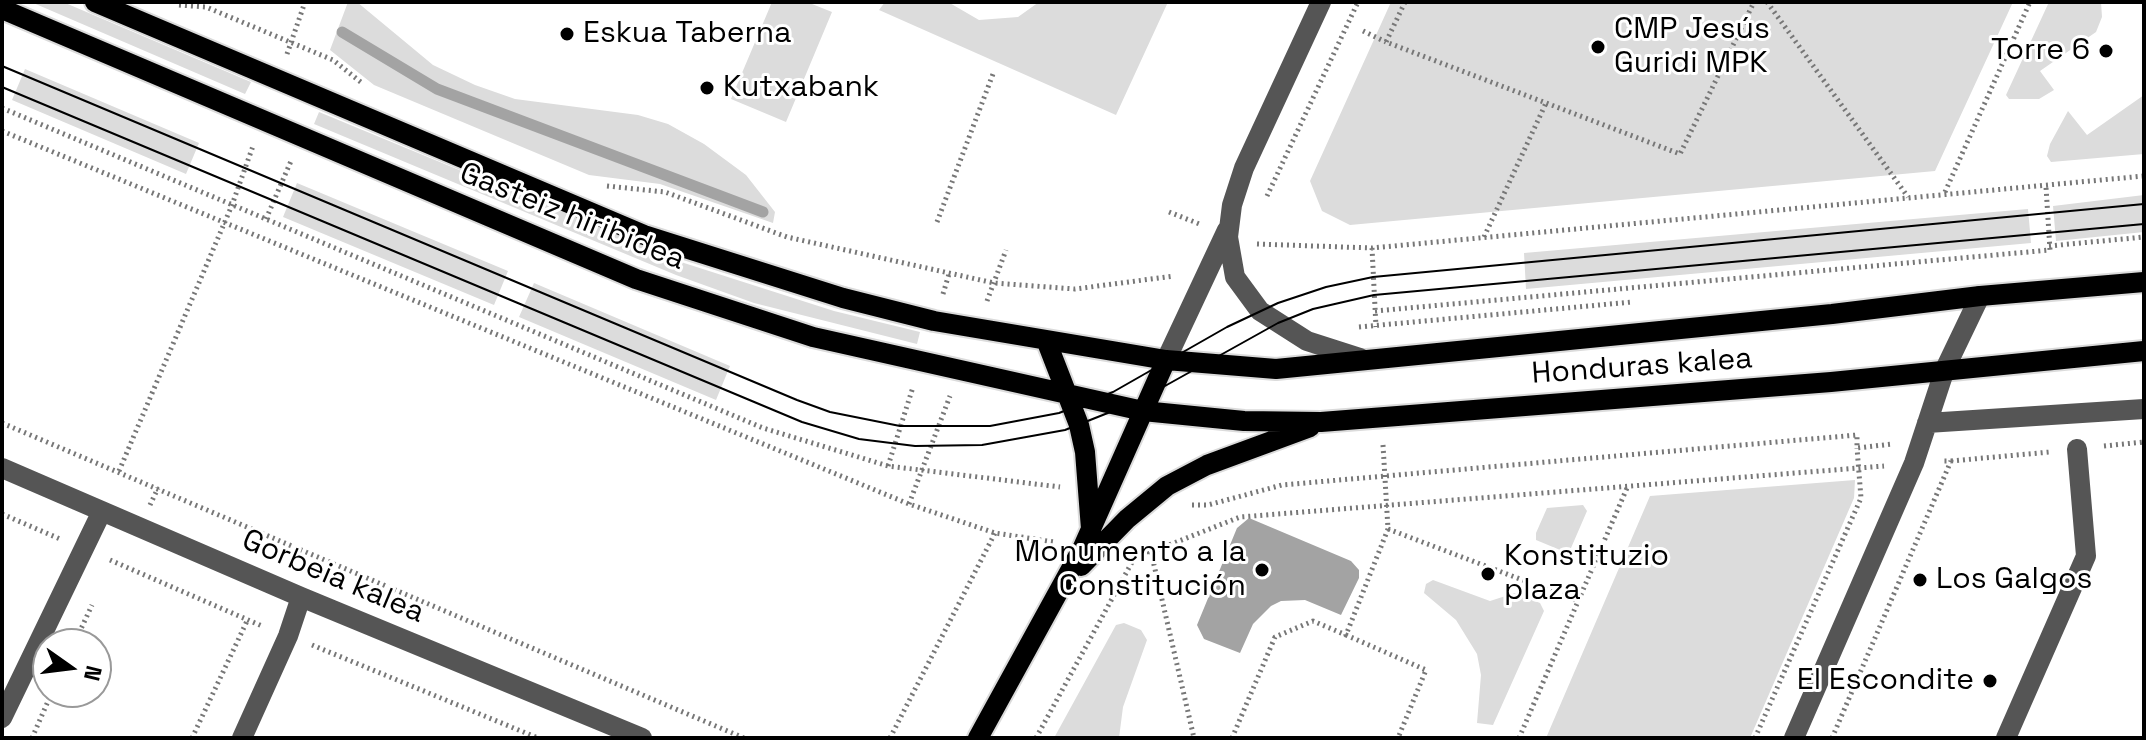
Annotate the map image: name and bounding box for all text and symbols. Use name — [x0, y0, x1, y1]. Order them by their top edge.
place label: CMP Jesús Guridi MPK — [1614, 12, 1770, 82]
place label: Eskua Taberna — [583, 16, 791, 52]
marker: Eskua Taberna — [558, 25, 576, 43]
place label: Torre 6 — [1991, 33, 2090, 69]
marker: CMP Jesús Guridi MPK — [1589, 38, 1607, 56]
marker: Torre 6 — [2097, 42, 2115, 60]
place label: Kutxabank — [723, 70, 879, 106]
marker: Kutxabank — [698, 79, 716, 97]
street label: Gasteiz hiribidea — [454, 155, 690, 279]
street label: Honduras kalea — [1530, 341, 1754, 393]
street label: Gorbeia kalea — [236, 522, 430, 632]
place label: Monumento a la Constitución — [1014, 535, 1246, 606]
place label: Konstituzio plaza — [1504, 539, 1669, 610]
marker: Monumento a la Constitución — [1253, 561, 1271, 579]
place label: Los Galgos — [1936, 562, 2092, 598]
marker: Konstituzio plaza — [1479, 565, 1497, 583]
marker: Los Galgos — [1911, 571, 1929, 589]
north arrow — [32, 628, 112, 708]
text: N — [78, 663, 109, 684]
place label: El Escondite — [1797, 663, 1974, 699]
marker: El Escondite — [1981, 672, 1999, 690]

